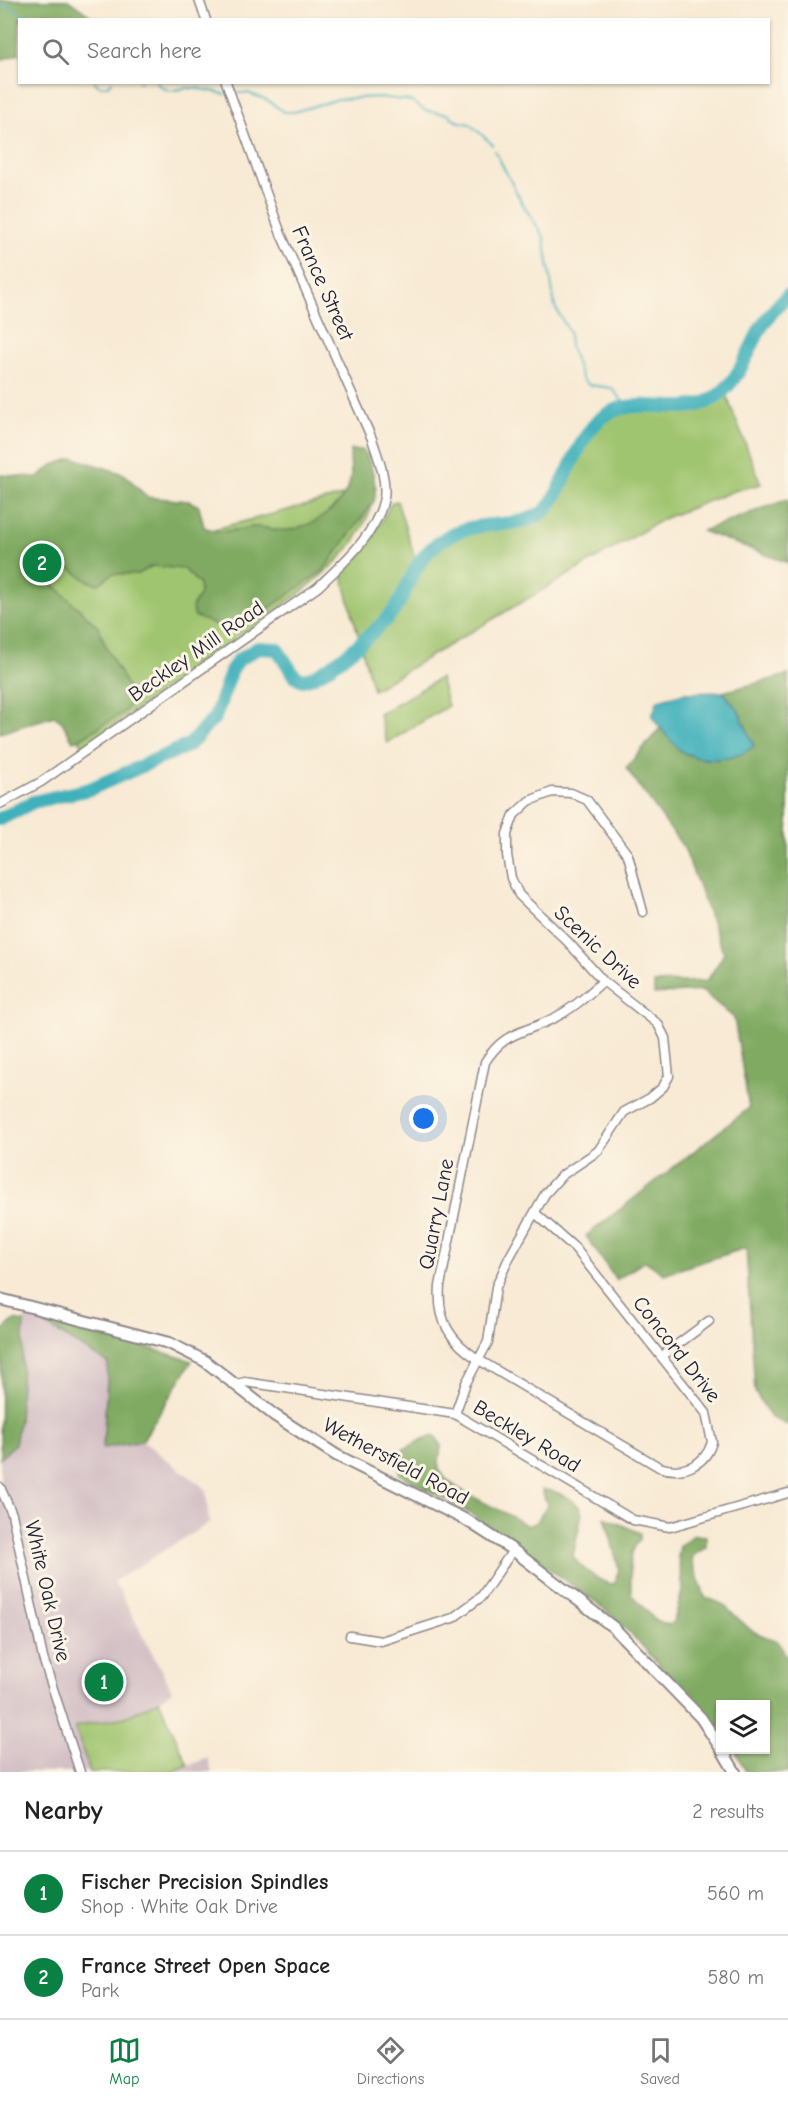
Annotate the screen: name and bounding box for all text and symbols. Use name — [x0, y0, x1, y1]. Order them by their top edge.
search box — [18, 18, 770, 84]
icon: search — [39, 35, 72, 68]
text: Search here — [87, 38, 202, 64]
street label: France Street — [287, 222, 359, 345]
pin: 2 — [22, 540, 62, 586]
street label: Beckley Mill Road — [124, 595, 268, 707]
street label: Scenic Drive — [549, 900, 647, 994]
your location — [409, 1104, 438, 1133]
street label: Quarry Lane — [413, 1156, 459, 1272]
street label: Concord Drive — [628, 1291, 726, 1407]
street label: Beckley Road — [469, 1395, 585, 1477]
street label: Wethersfield Road — [319, 1412, 473, 1510]
street label: White Oak Drive — [20, 1518, 76, 1664]
pin: 1 — [84, 1660, 124, 1704]
map controls — [716, 1700, 770, 1754]
button: layers — [716, 1700, 770, 1754]
text: Nearby — [24, 1796, 103, 1826]
text: 2 results — [692, 1800, 764, 1823]
text: Fischer Precision Spindles — [81, 1869, 328, 1895]
text: 1 — [40, 1882, 47, 1905]
text: 560 m — [707, 1882, 764, 1905]
text: Shop · White Oak Drive — [81, 1895, 278, 1918]
text: France Street Open Space — [81, 1953, 330, 1979]
text: 2 — [39, 1966, 48, 1989]
text: 580 m — [707, 1966, 764, 1989]
text: Park — [81, 1979, 119, 2002]
tab: Map — [108, 2034, 141, 2088]
tab: Directions — [357, 2034, 424, 2088]
tab: Saved — [640, 2034, 680, 2088]

